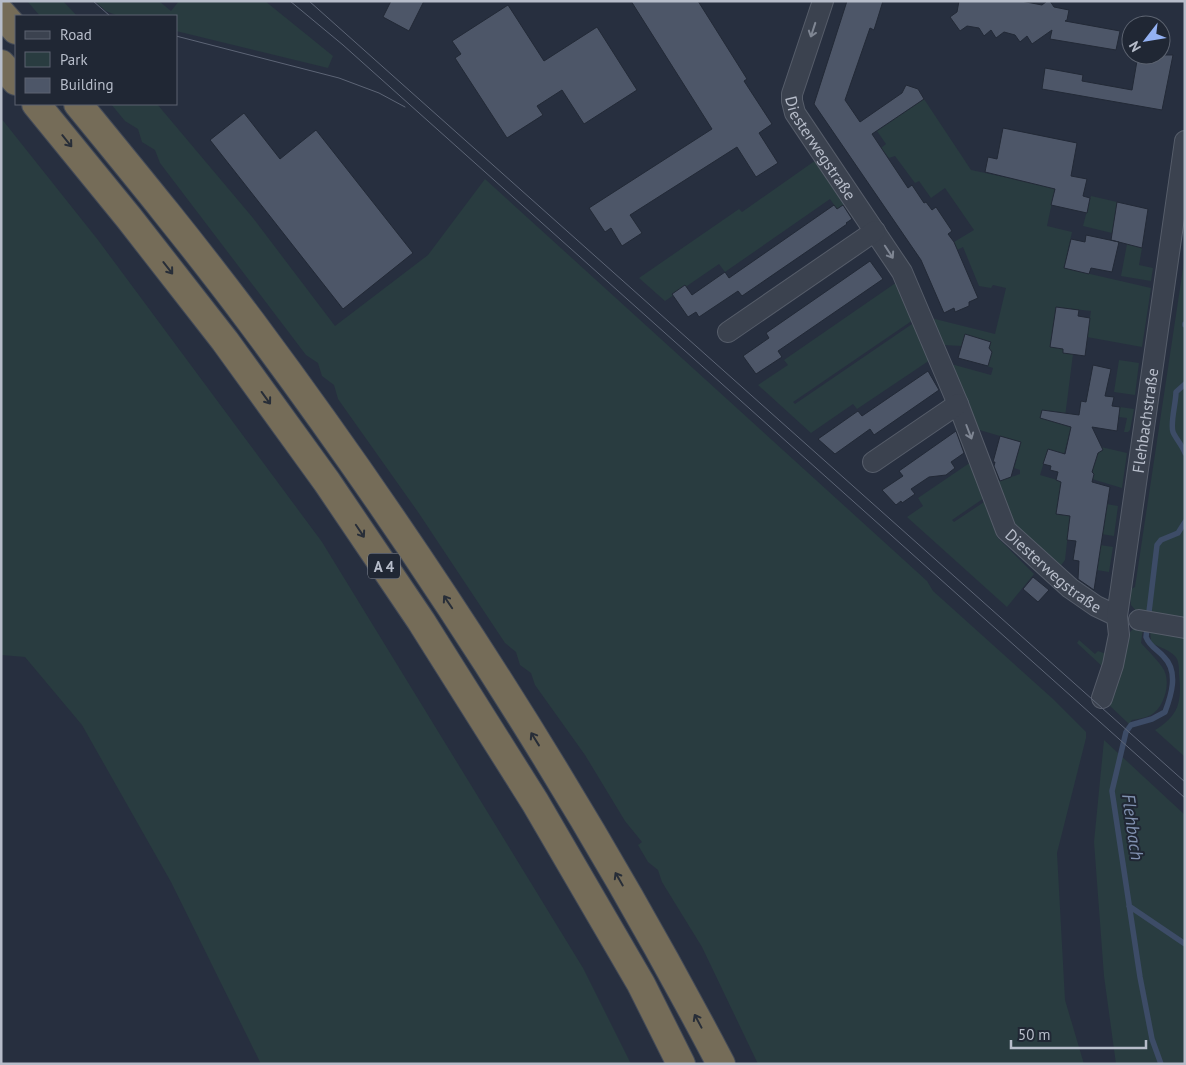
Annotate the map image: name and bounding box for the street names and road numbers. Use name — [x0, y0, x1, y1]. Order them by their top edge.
street label: Diesterwegstraße — [781, 94, 861, 204]
street label: Flehbachstraße — [1128, 367, 1162, 474]
street label: Diesterwegstraße — [1001, 524, 1105, 617]
road number: A 4 — [368, 554, 400, 578]

